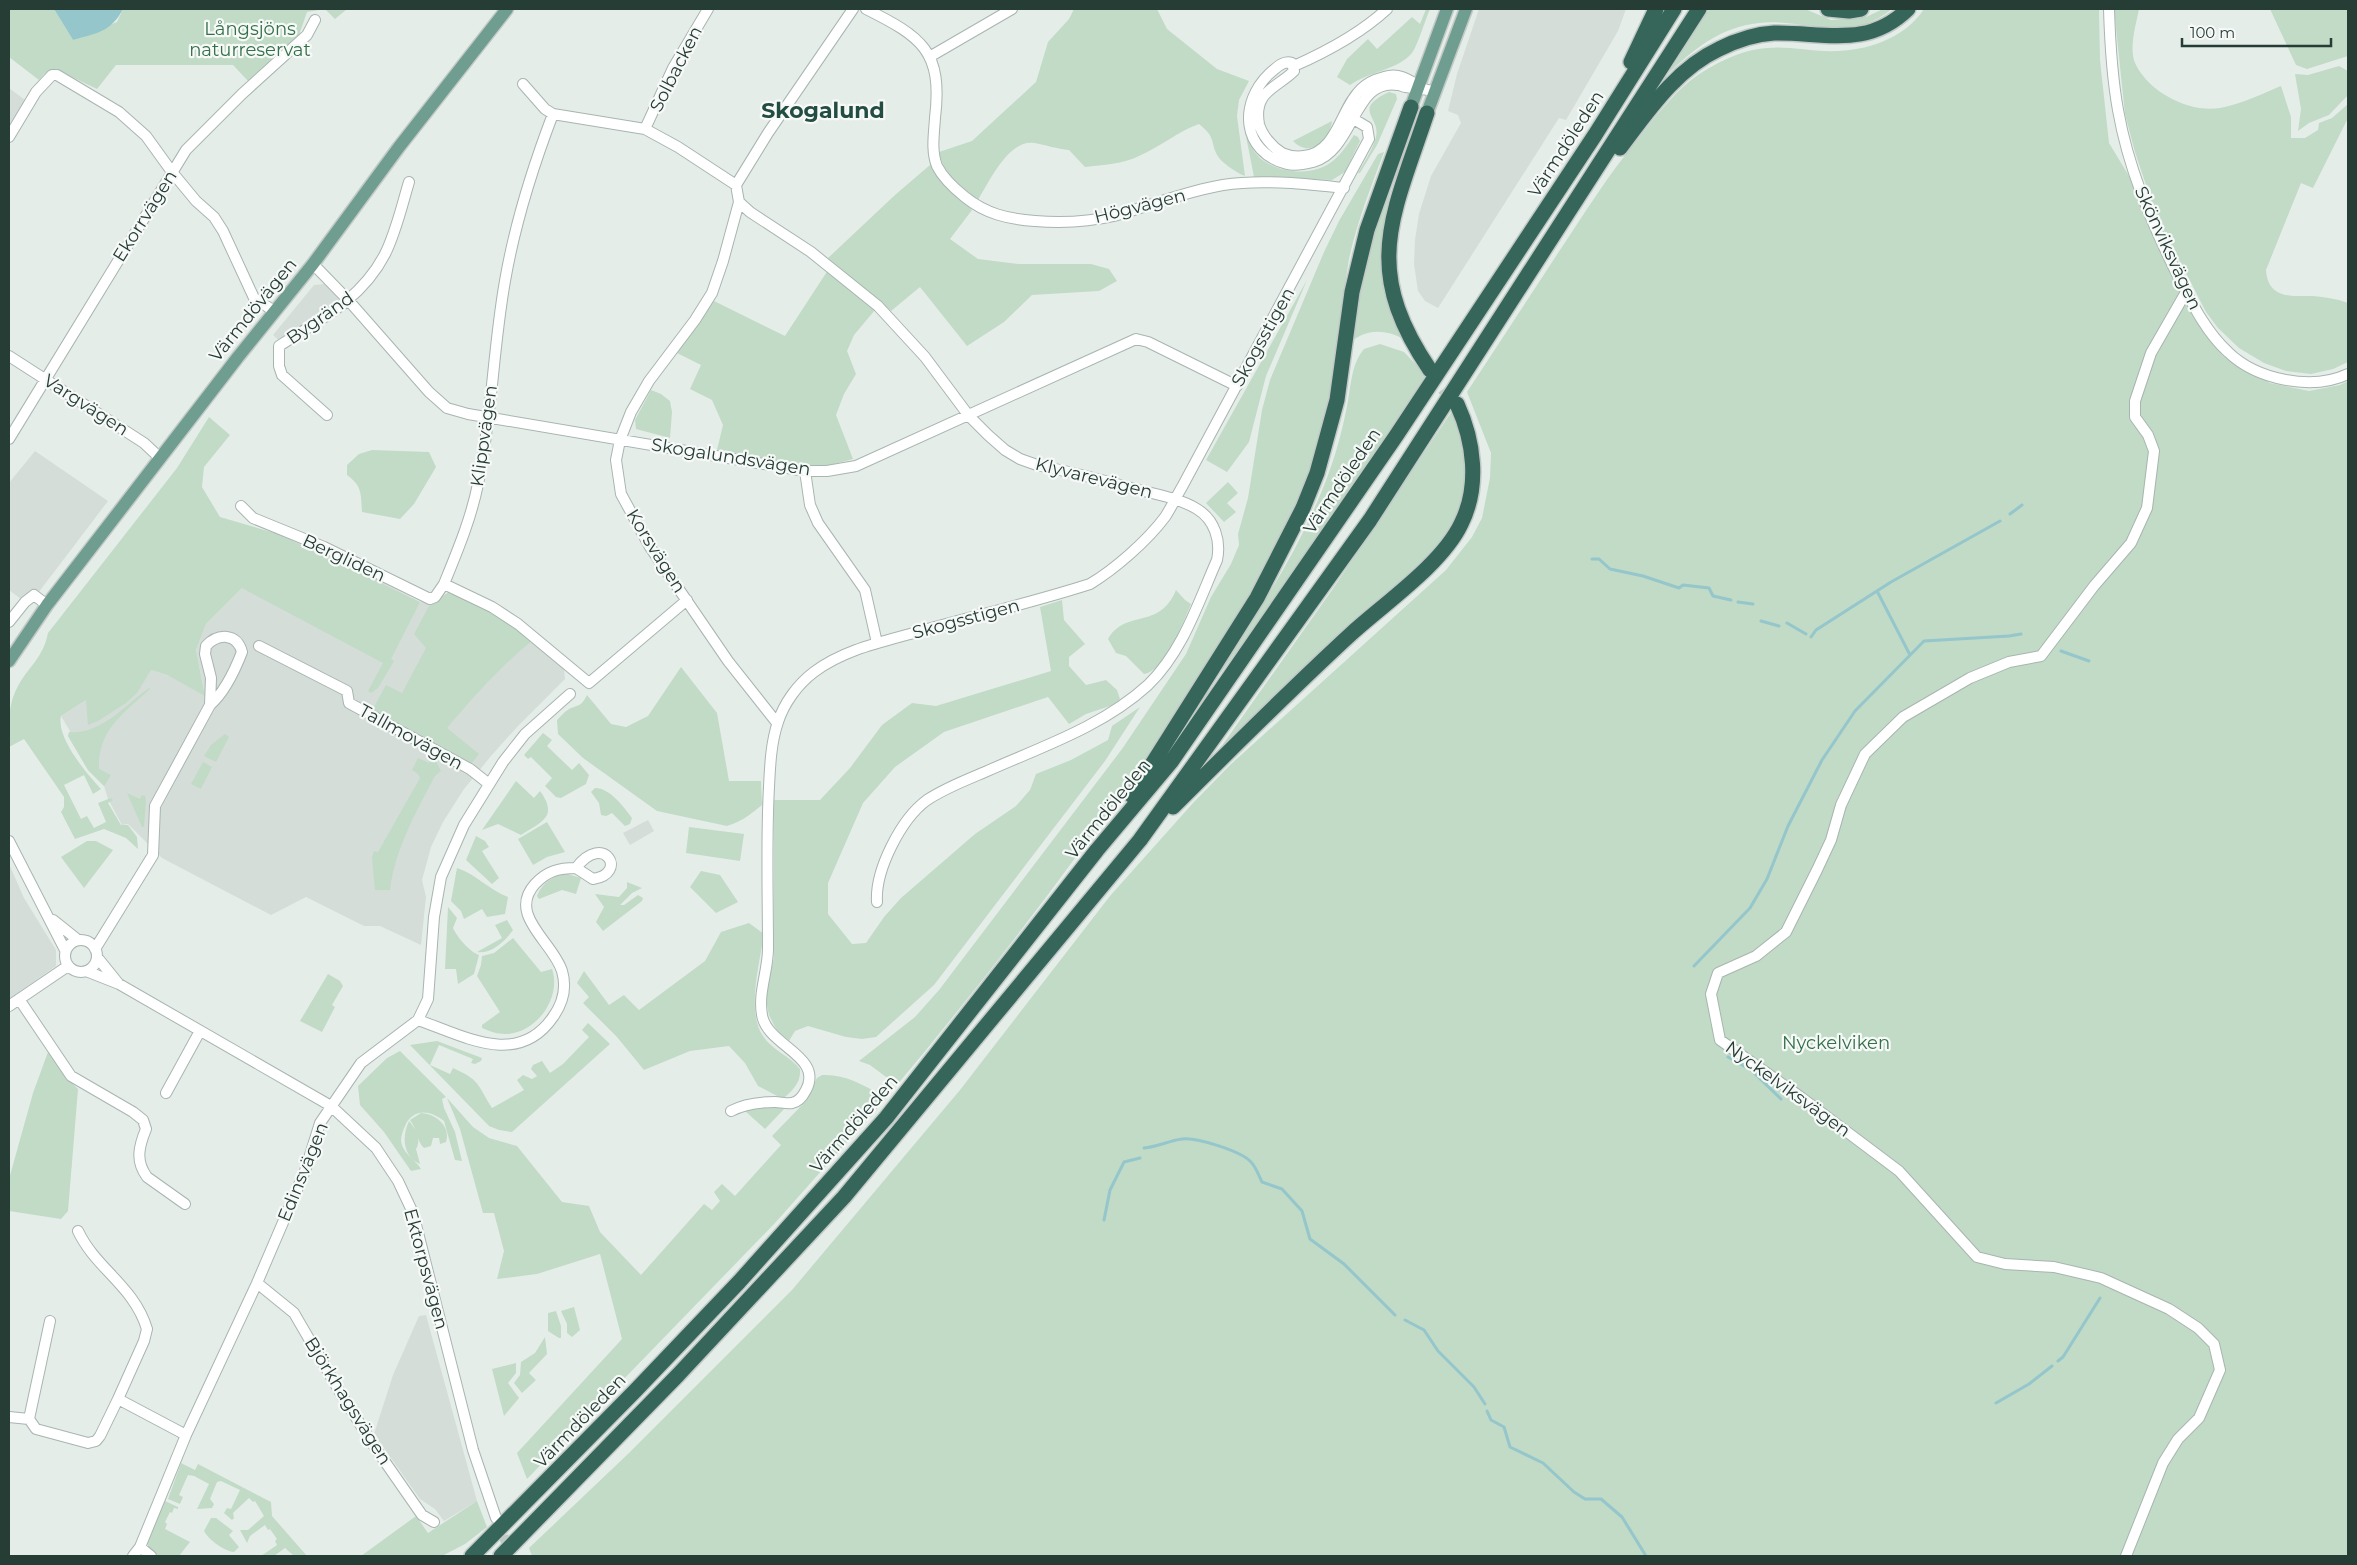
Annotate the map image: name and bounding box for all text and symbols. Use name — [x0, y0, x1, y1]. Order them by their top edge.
scale bar — [2182, 15, 2331, 47]
park label: Långsjöns naturreservat — [189, 18, 311, 61]
street label: Solbacken — [645, 22, 707, 116]
text: 100 m — [2190, 23, 2235, 42]
street label: Värmdöleden — [1523, 87, 1609, 201]
district label: Skogalund — [761, 97, 885, 124]
street label: Ekorrvägen — [108, 166, 182, 266]
street label: Skönviksvägen — [2130, 183, 2206, 313]
street label: Högvägen — [1092, 184, 1188, 228]
street label: Värmdövägen — [204, 254, 302, 366]
street label: Skogsstigen — [1227, 283, 1299, 391]
street label: Bygränd — [282, 287, 358, 349]
street label: Vargvägen — [39, 369, 133, 441]
street label: Klippvägen — [466, 384, 502, 488]
street label: Värmdöleden — [1299, 424, 1385, 538]
street label: Skogalundsvägen — [650, 434, 812, 480]
street label: Klyvarevägen — [1033, 453, 1155, 503]
street label: Korsvägen — [622, 505, 690, 597]
street label: Bergliden — [299, 529, 389, 587]
street label: Skogsstigen — [910, 594, 1022, 644]
street label: Tallmovägen — [355, 699, 467, 775]
street label: Värmdöleden — [1061, 754, 1155, 864]
park label: Nyckelviken — [1782, 1032, 1890, 1054]
street label: Nyckelviksvägen — [1721, 1036, 1855, 1142]
street label: Värmdöleden — [805, 1070, 903, 1178]
street label: Edinsvägen — [273, 1119, 333, 1225]
street label: Ektorpsvägen — [399, 1206, 453, 1332]
street label: Björkhagsvägen — [300, 1333, 396, 1469]
street label: Värmdöleden — [529, 1369, 631, 1473]

